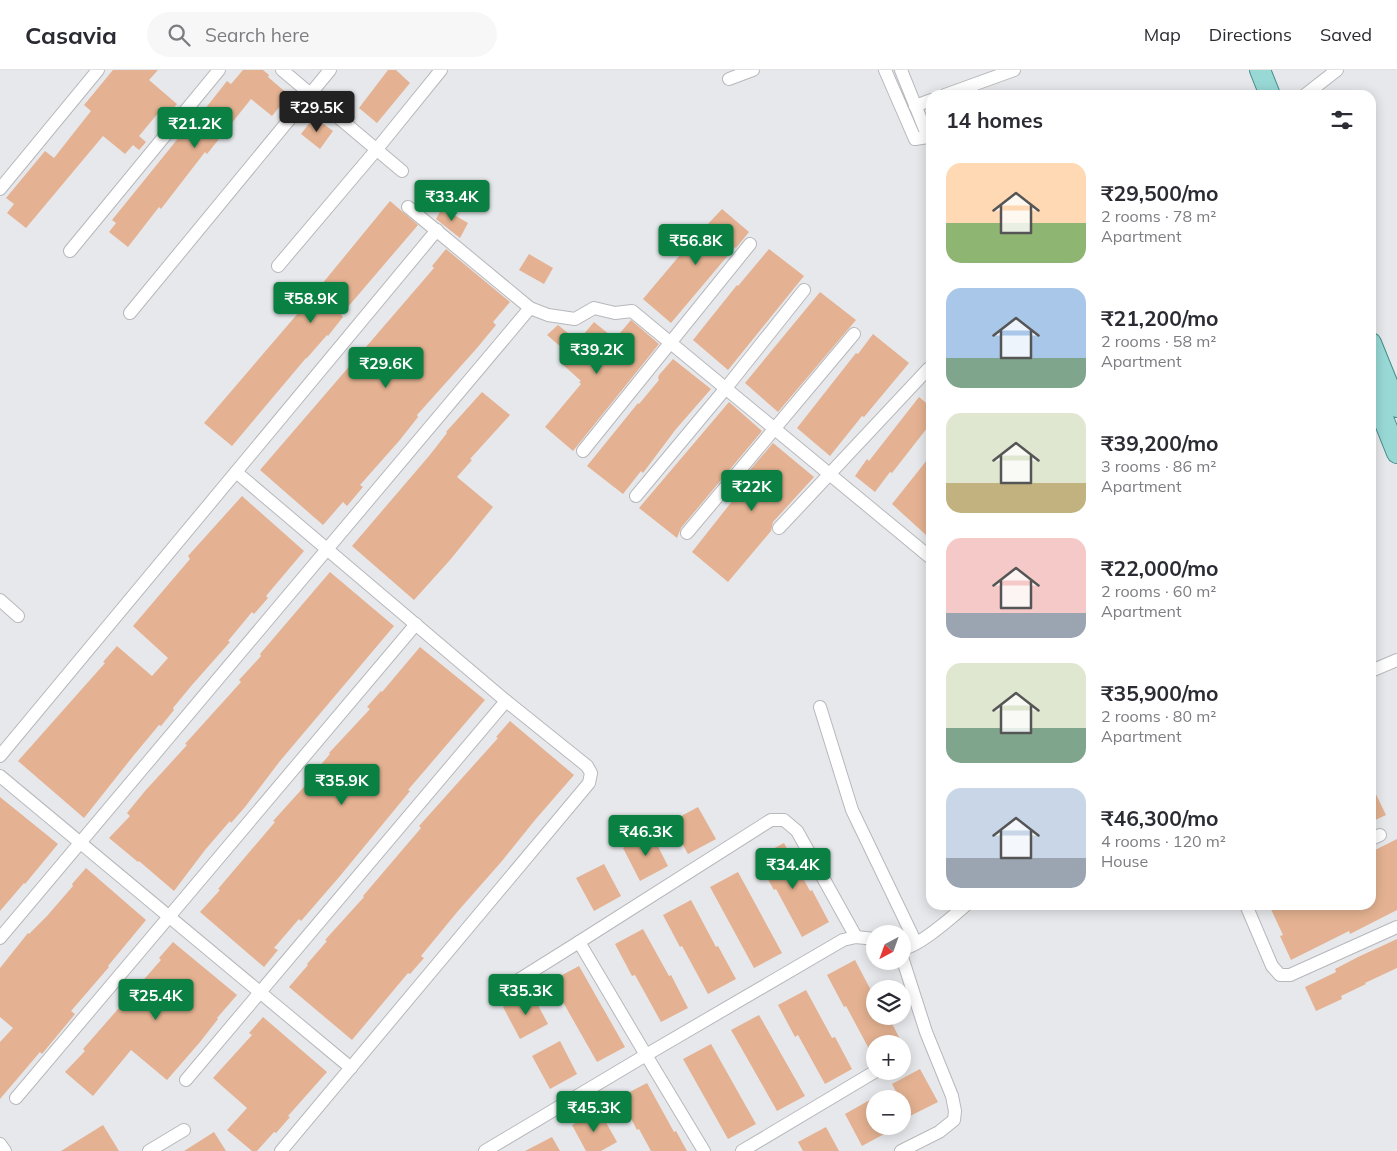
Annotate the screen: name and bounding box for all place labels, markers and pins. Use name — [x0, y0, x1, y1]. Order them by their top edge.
pin: ₹29.5K — [276, 90, 358, 133]
pin: ₹21.2K — [154, 106, 236, 149]
pin: ₹33.4K — [411, 180, 493, 222]
pin: ₹56.8K — [655, 224, 737, 266]
pin: ₹58.9K — [270, 282, 352, 324]
pin: ₹39.2K — [556, 332, 638, 375]
pin: ₹29.6K — [345, 346, 427, 389]
pin: ₹22K — [722, 470, 782, 512]
pin: ₹35.9K — [301, 764, 383, 806]
pin: ₹46.3K — [605, 814, 687, 857]
pin: ₹34.4K — [752, 848, 834, 890]
pin: ₹35.3K — [485, 974, 567, 1016]
pin: ₹25.4K — [115, 978, 197, 1021]
pin: ₹45.3K — [553, 1090, 635, 1133]

